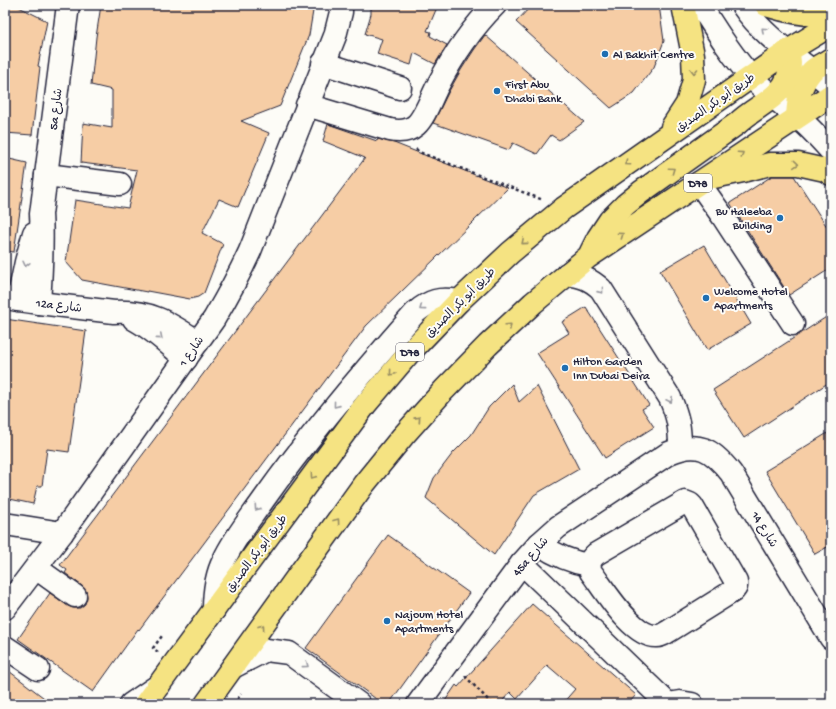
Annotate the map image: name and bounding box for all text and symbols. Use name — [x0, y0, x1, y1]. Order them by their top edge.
one-way arrow — [761, 27, 769, 34]
marker: Al Bakhit Centre — [600, 49, 610, 59]
place label: Al Bakhit Centre — [613, 49, 695, 63]
one-way arrow — [689, 68, 698, 74]
street label: طريق أبو بكر الصديق — [673, 70, 758, 136]
place label: First Abu Dhabi Bank — [504, 79, 563, 107]
marker: First Abu Dhabi Bank — [492, 86, 502, 96]
street label: 5a شارع — [47, 88, 66, 131]
one-way arrow — [737, 152, 744, 159]
one-way arrow — [625, 158, 632, 165]
one-way arrow — [793, 160, 799, 169]
one-way arrow — [668, 167, 675, 175]
road number: D78 — [684, 174, 712, 192]
place label: Bu Haleeba Building — [715, 206, 772, 234]
marker: Bu Haleeba Building — [775, 213, 785, 223]
one-way arrow — [617, 232, 624, 240]
one-way arrow — [521, 237, 528, 244]
one-way arrow — [22, 261, 30, 267]
street label: طريق أبو بكر الصديق — [422, 264, 499, 341]
one-way arrow — [596, 286, 603, 293]
place label: Welcome Hotel Apartments — [714, 286, 788, 314]
marker: Welcome Hotel Apartments — [701, 293, 711, 303]
street label: 12a شارع — [34, 297, 83, 317]
one-way arrow — [419, 303, 426, 311]
one-way arrow — [504, 324, 512, 331]
one-way arrow — [155, 333, 163, 340]
street label: شارع 1 — [177, 334, 208, 371]
road number: D78 — [396, 343, 424, 361]
place label: Hilton Garden Inn Dubai Deira — [573, 356, 650, 384]
marker: Hilton Garden Inn Dubai Deira — [560, 363, 570, 373]
one-way arrow — [390, 368, 397, 376]
one-way arrow — [665, 396, 673, 403]
one-way arrow — [334, 400, 341, 408]
one-way arrow — [413, 416, 421, 424]
one-way arrow — [310, 472, 318, 479]
one-way arrow — [255, 504, 262, 511]
street label: شارع 14 — [747, 509, 779, 550]
street label: طريق أبو بكر الصديق — [222, 512, 291, 596]
one-way arrow — [332, 518, 340, 525]
street label: 45a شارع — [511, 535, 552, 580]
place label: Najoum Hotel Apartments — [395, 609, 463, 637]
marker: Najoum Hotel Apartments — [382, 616, 392, 626]
one-way arrow — [257, 624, 264, 631]
one-way arrow — [301, 660, 308, 667]

